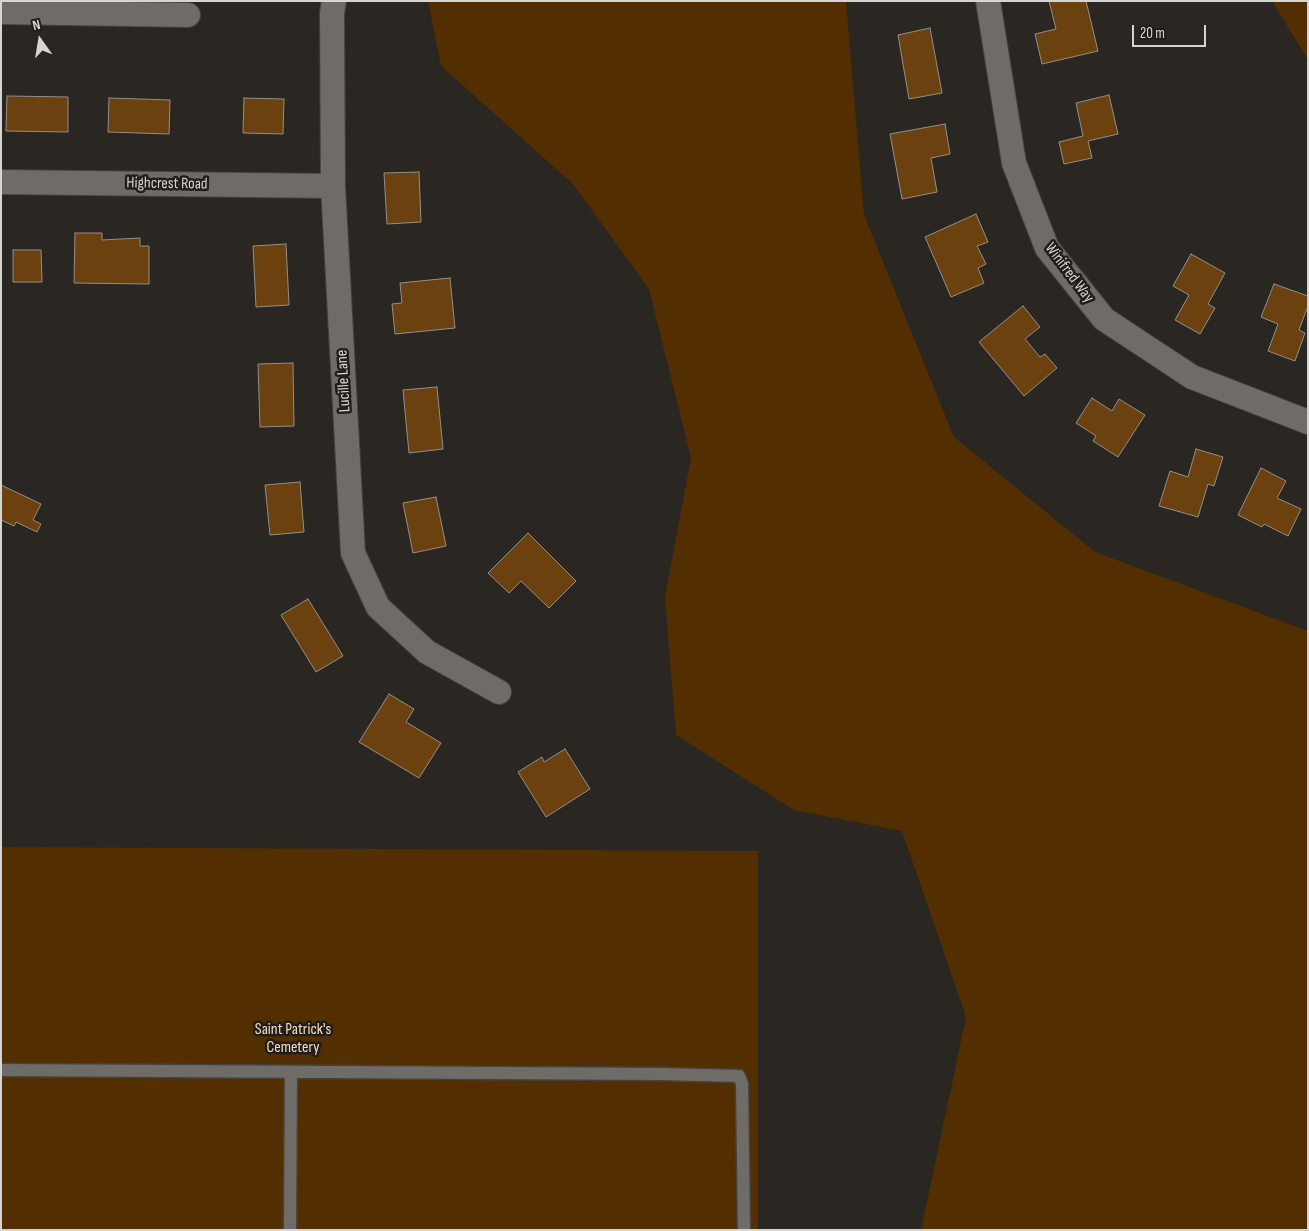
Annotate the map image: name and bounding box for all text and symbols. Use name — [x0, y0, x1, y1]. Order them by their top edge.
north arrow — [15, 15, 65, 65]
scale bar — [1134, 15, 1208, 47]
text: N — [31, 16, 42, 34]
text: 20 m — [1140, 24, 1165, 43]
street label: Highcrest Road — [126, 174, 208, 194]
street label: Winifred Way — [1040, 239, 1098, 307]
street label: Lucille Lane — [333, 349, 355, 413]
park label: Saint Patrick's Cemetery — [255, 1020, 331, 1058]

